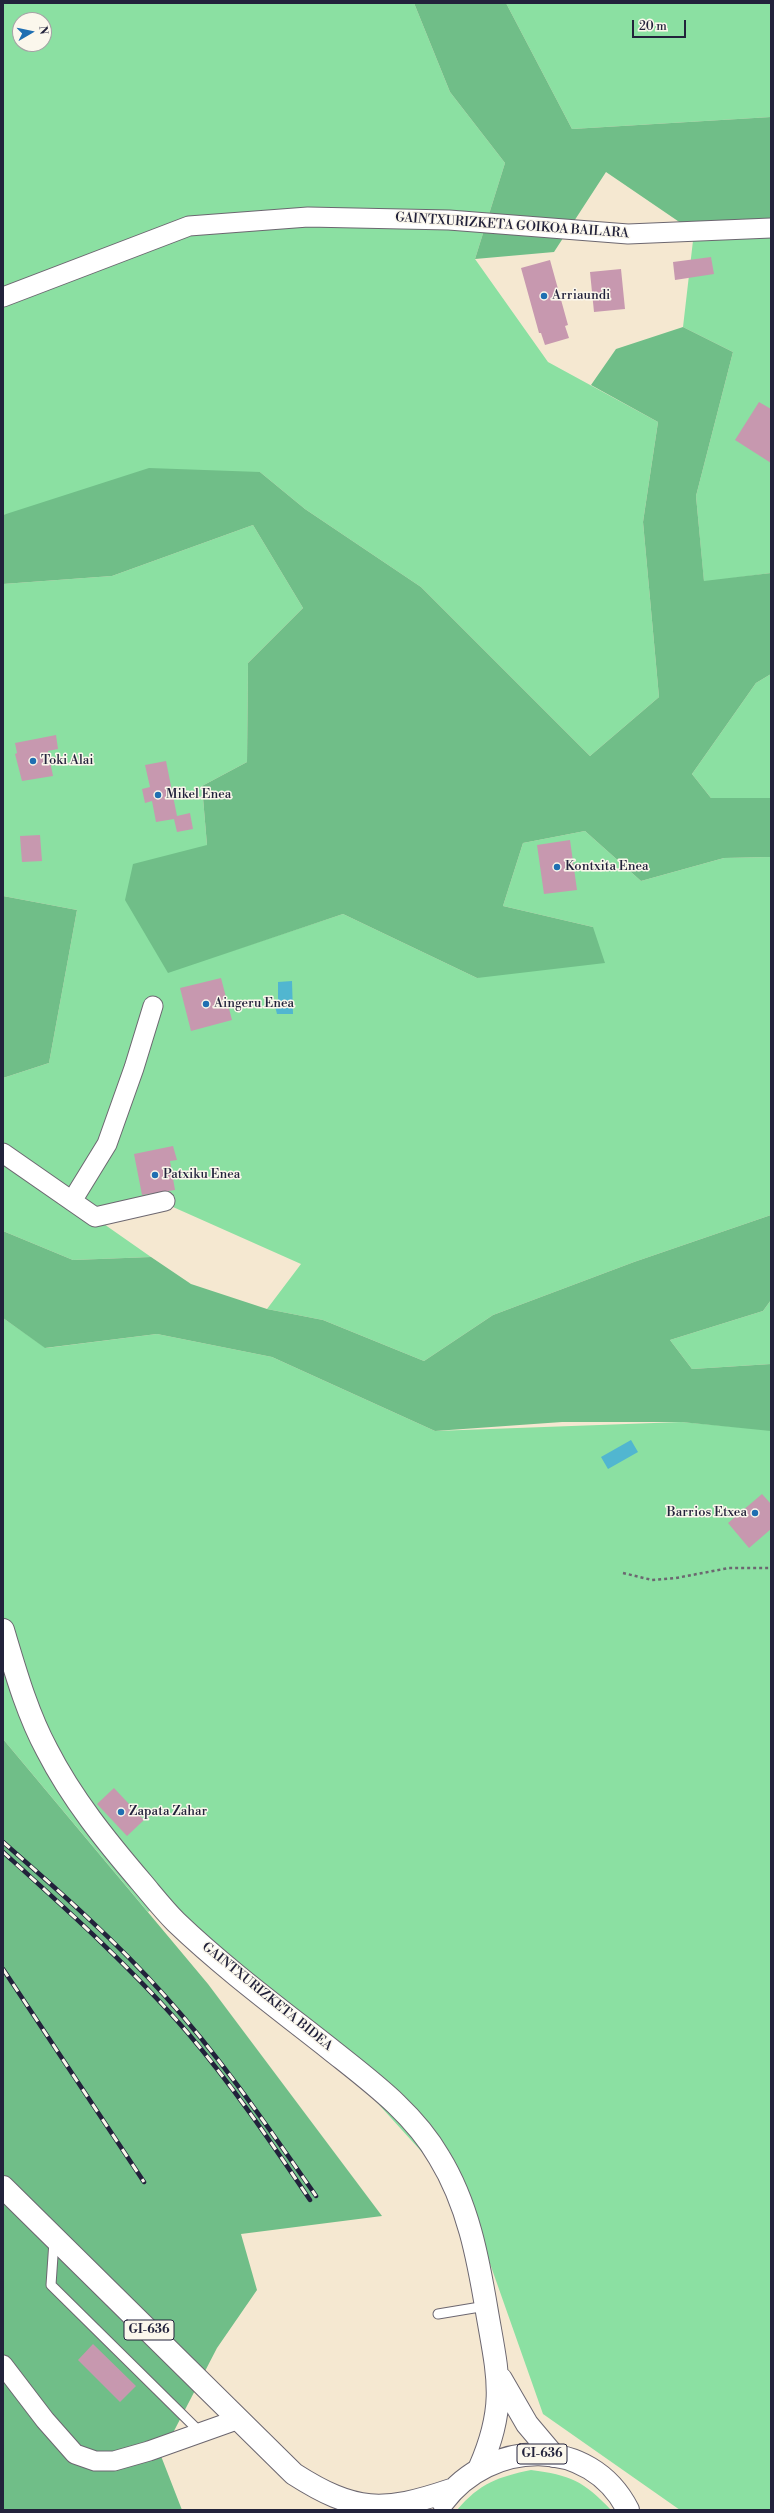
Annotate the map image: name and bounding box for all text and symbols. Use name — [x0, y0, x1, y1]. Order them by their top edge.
north arrow — [12, 12, 52, 52]
scale bar — [634, 12, 688, 38]
text: 20 m — [639, 19, 667, 34]
text: N — [35, 25, 50, 36]
street label: GAINTXURIZKETA GOIKOA BAILARA — [395, 210, 629, 242]
place label: Arriaundi — [552, 288, 610, 304]
marker: Arriaundi — [539, 291, 549, 301]
place label: Toki Alai — [41, 753, 94, 769]
marker: Toki Alai — [28, 756, 38, 766]
place label: Mikel Enea — [166, 787, 231, 803]
marker: Mikel Enea — [153, 790, 163, 800]
place label: Kontxita Enea — [565, 859, 649, 875]
marker: Kontxita Enea — [552, 862, 562, 872]
place label: Aingeru Enea — [214, 996, 294, 1012]
marker: Aingeru Enea — [201, 999, 211, 1009]
place label: Patxiku Enea — [163, 1167, 240, 1183]
marker: Patxiku Enea — [150, 1170, 160, 1180]
place label: Barrios Etxea — [667, 1505, 747, 1521]
marker: Barrios Etxea — [750, 1508, 760, 1518]
place label: Zapata Zahar — [129, 1804, 207, 1820]
marker: Zapata Zahar — [116, 1807, 126, 1817]
street label: GAINTXURIZKETA BIDEA — [199, 1940, 335, 2054]
road number: GI-636 — [124, 2320, 174, 2340]
road number: GI-636 — [517, 2444, 567, 2464]

